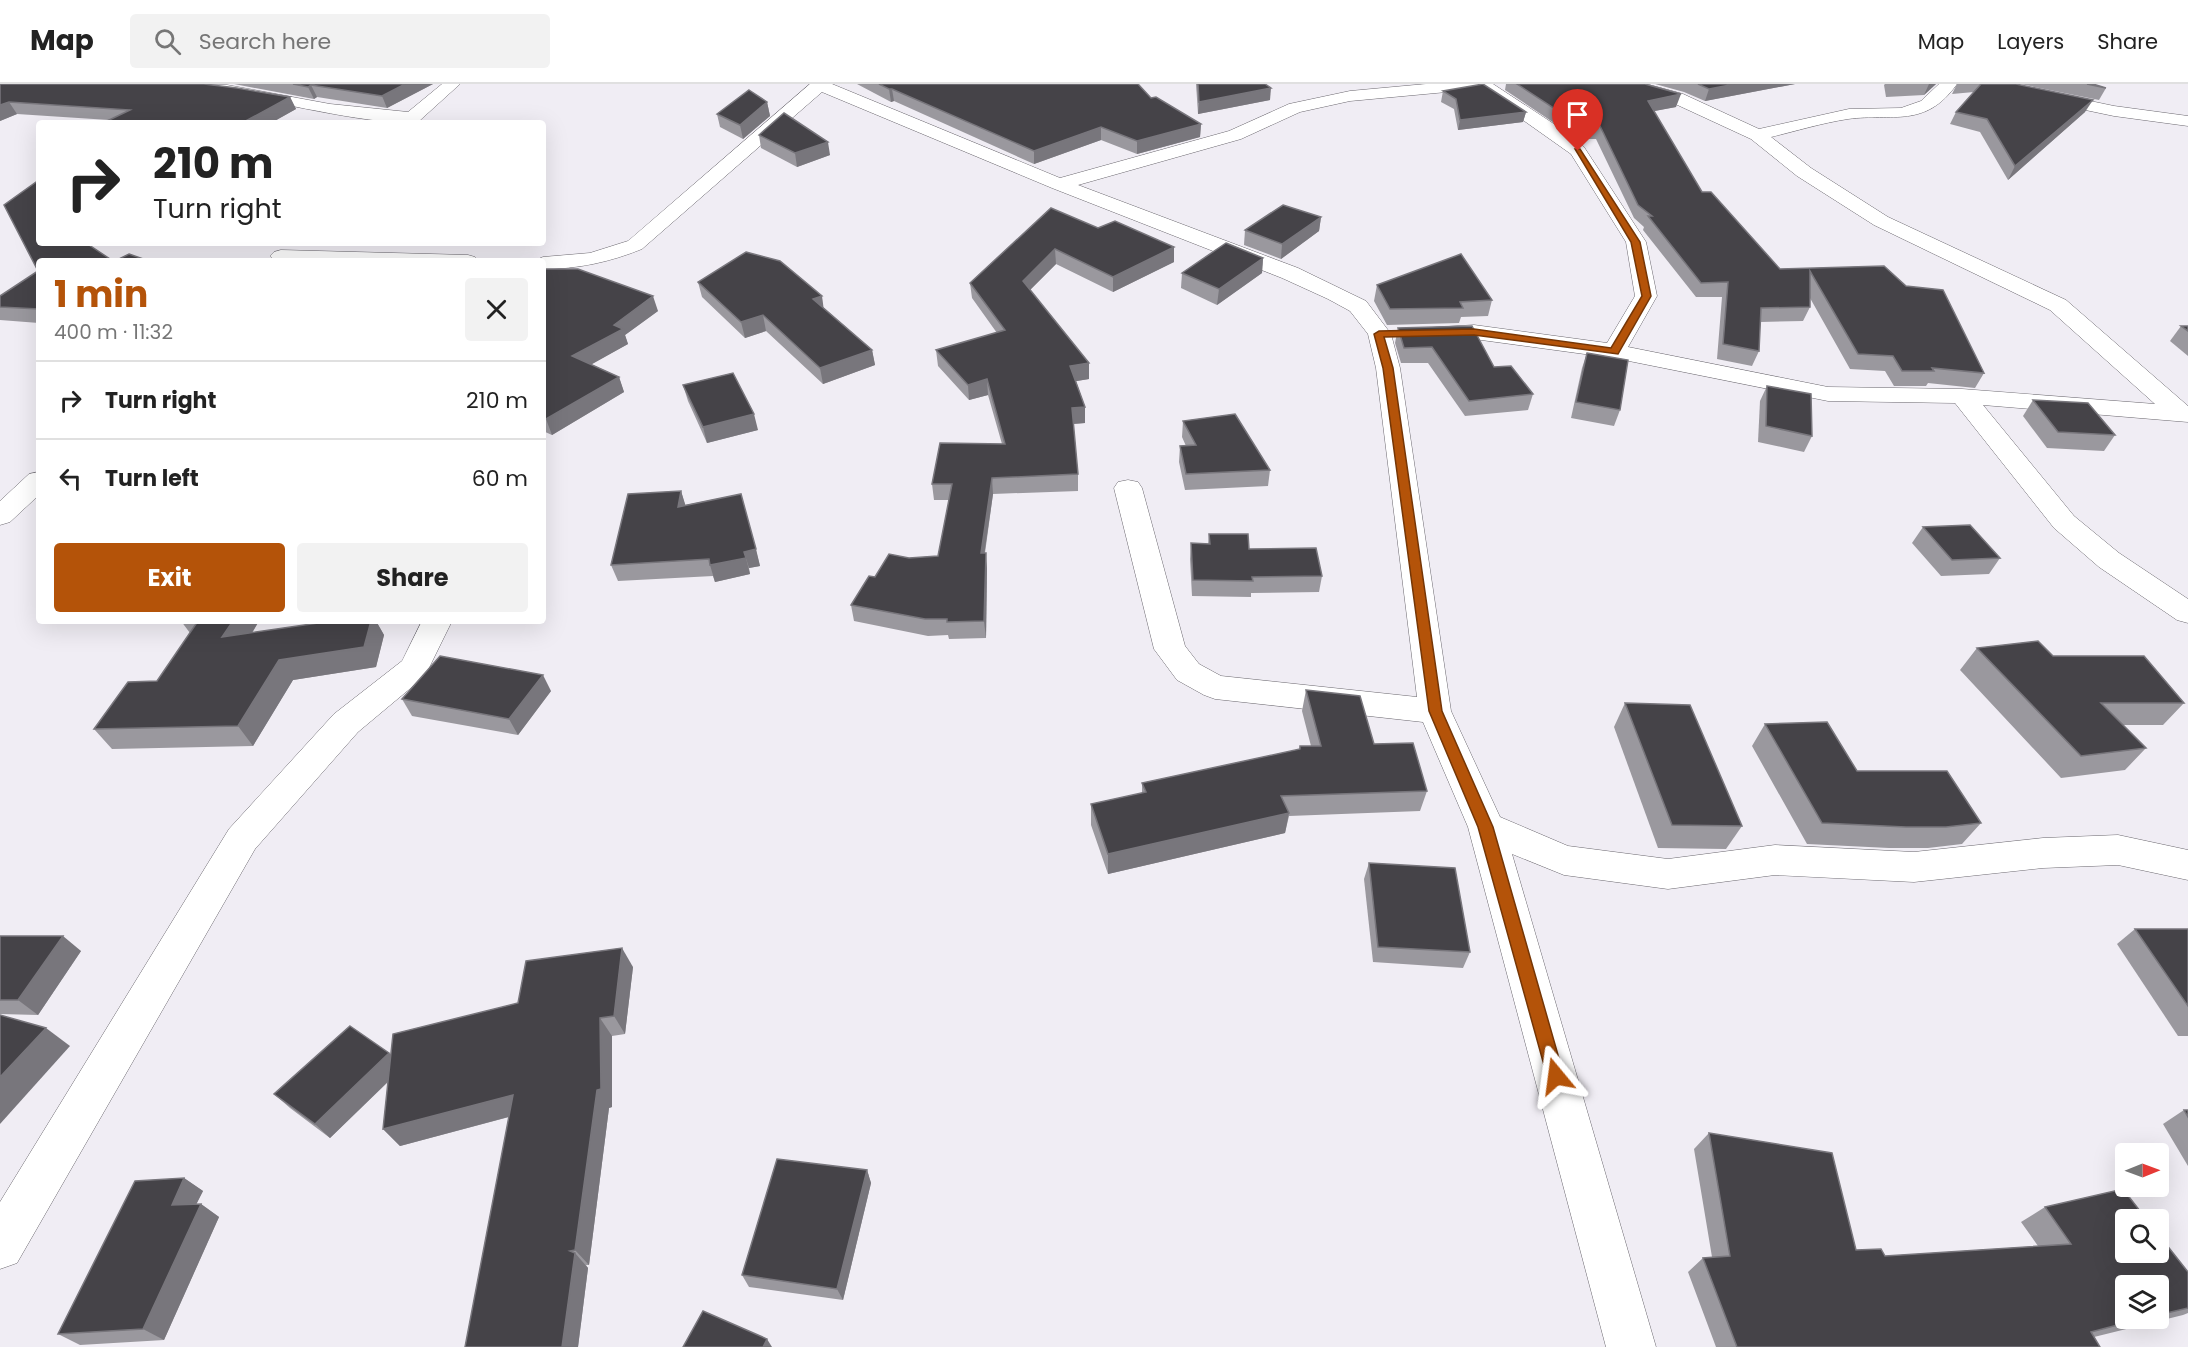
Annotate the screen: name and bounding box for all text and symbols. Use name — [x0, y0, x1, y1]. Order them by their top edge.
search box — [130, 14, 550, 68]
text: Map — [30, 21, 94, 60]
icon: search — [151, 25, 184, 58]
text: Search here — [199, 26, 331, 57]
text: Map — [1918, 27, 1964, 56]
text: Layers — [1997, 27, 2064, 56]
text: Share — [2097, 27, 2158, 56]
pin — [1552, 89, 1603, 151]
icon: arrive — [1561, 98, 1594, 131]
text: 210 m — [153, 134, 274, 193]
icon: right — [54, 144, 132, 222]
text: Turn right — [153, 190, 282, 227]
text: 1 min — [54, 269, 148, 320]
button: close — [465, 278, 528, 341]
text: 400 m · 11:32 — [54, 318, 173, 346]
icon: right — [54, 384, 87, 417]
text: Turn right — [105, 385, 216, 416]
text: 210 m — [466, 385, 528, 416]
icon: left — [54, 462, 87, 495]
text: Turn left — [105, 463, 199, 494]
text: 60 m — [472, 463, 528, 494]
button: Exit — [54, 543, 285, 612]
button: Share — [297, 543, 528, 612]
position arrow — [1524, 1044, 1588, 1108]
north arrow — [2115, 1143, 2169, 1197]
map controls — [2115, 1143, 2169, 1329]
button: search — [2115, 1209, 2169, 1263]
button: layers — [2115, 1275, 2169, 1329]

